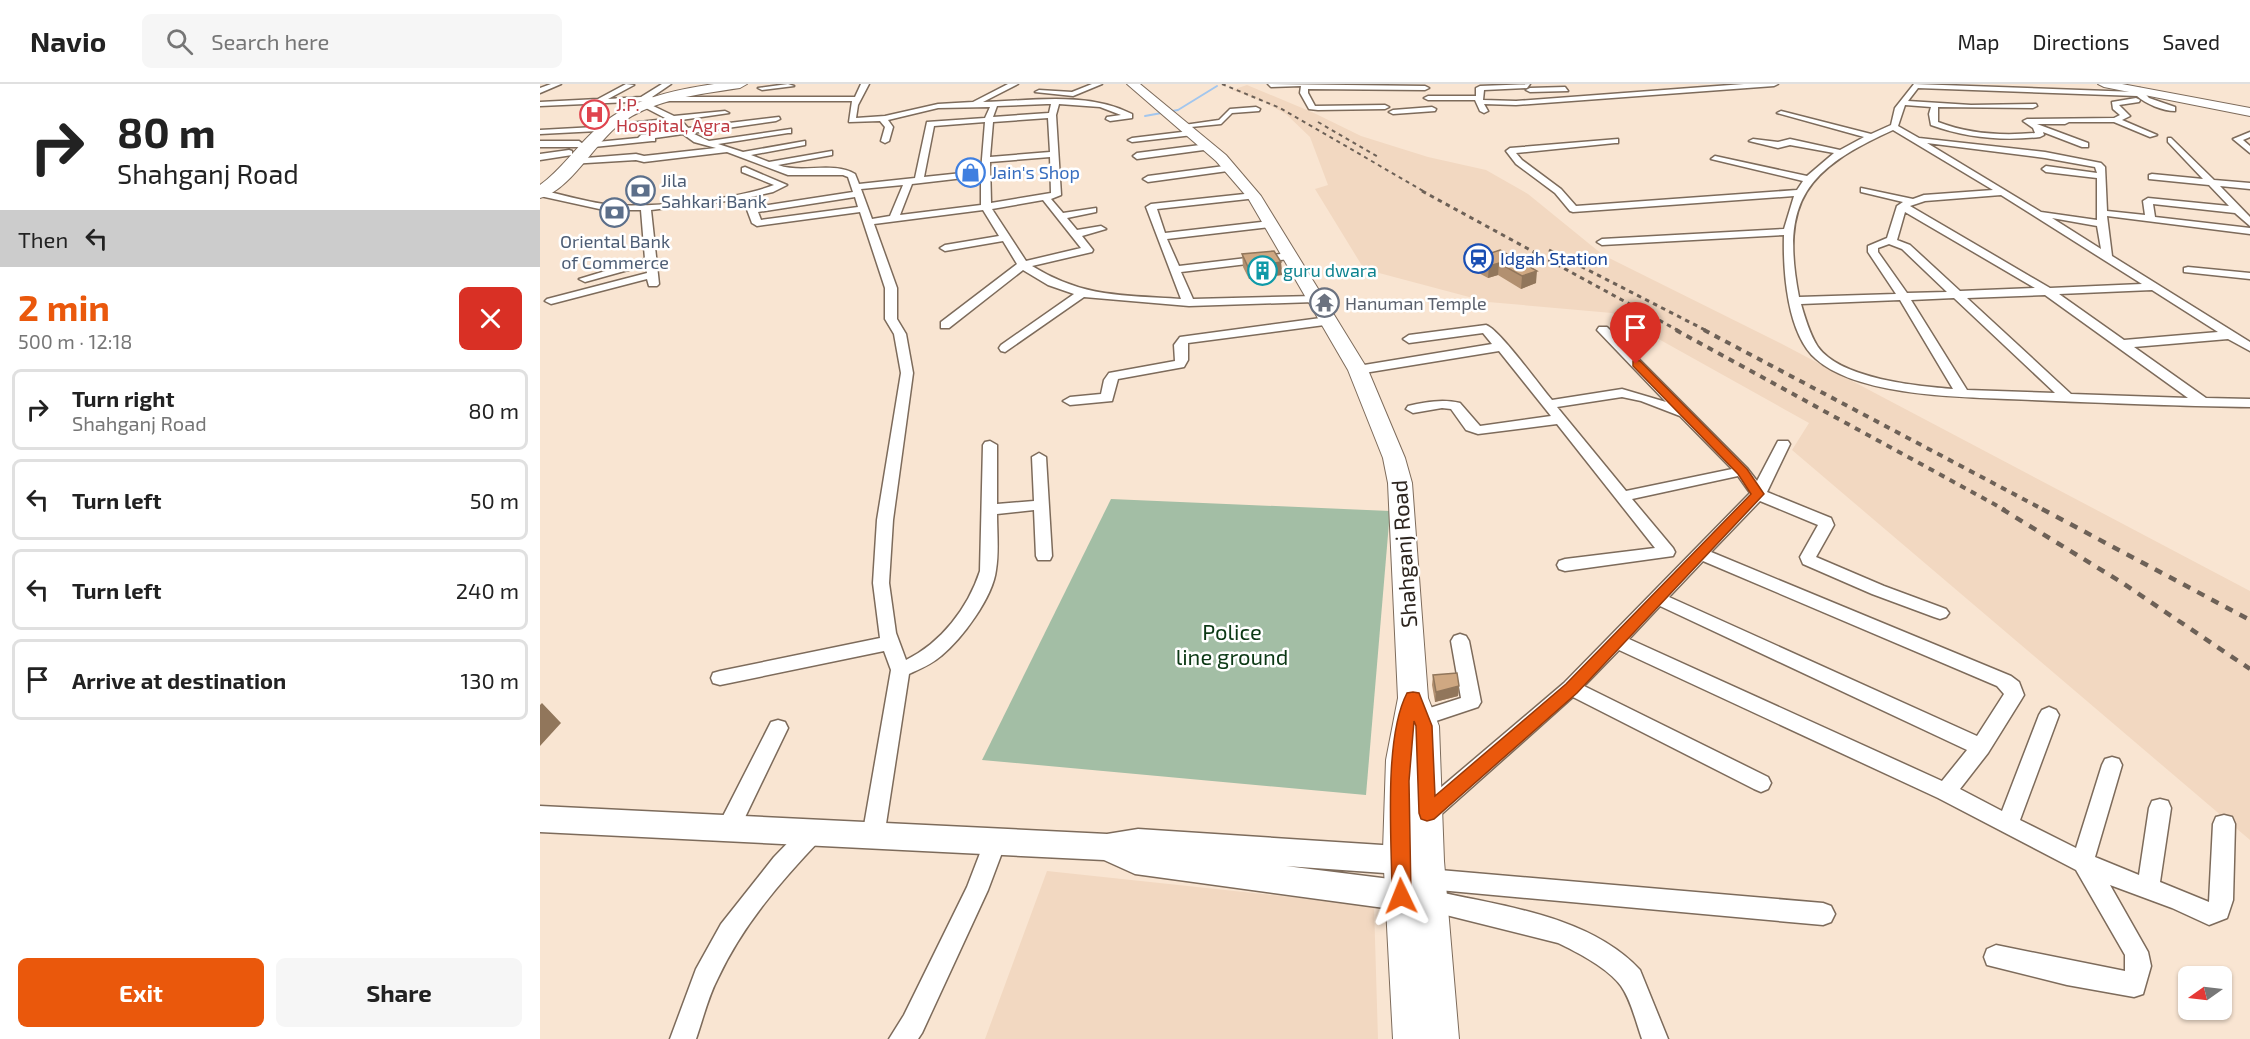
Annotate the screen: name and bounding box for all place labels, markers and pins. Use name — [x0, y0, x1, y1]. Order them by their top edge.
place label: J.P. Hospital, Agra — [616, 93, 730, 136]
hospital icon: J.P. Hospital, Agra — [579, 98, 611, 130]
shop icon: Jain's Shop — [954, 156, 986, 188]
place label: Jain's Shop — [991, 161, 1080, 183]
place label: Jila Sahkari Bank — [661, 169, 767, 212]
bank icon: Jila Sahkari Bank — [624, 174, 656, 206]
bank icon: Oriental Bank of Commerce — [599, 196, 631, 228]
place label: Oriental Bank of Commerce — [560, 230, 670, 273]
station icon: Idgah Station — [1463, 242, 1495, 274]
place label: Idgah Station — [1500, 247, 1608, 269]
building icon: guru dwara — [1246, 254, 1278, 286]
place label: guru dwara — [1283, 259, 1377, 281]
temple icon: Hanuman Temple — [1308, 287, 1340, 319]
place label: Hanuman Temple — [1345, 292, 1487, 314]
pin — [1610, 302, 1661, 364]

